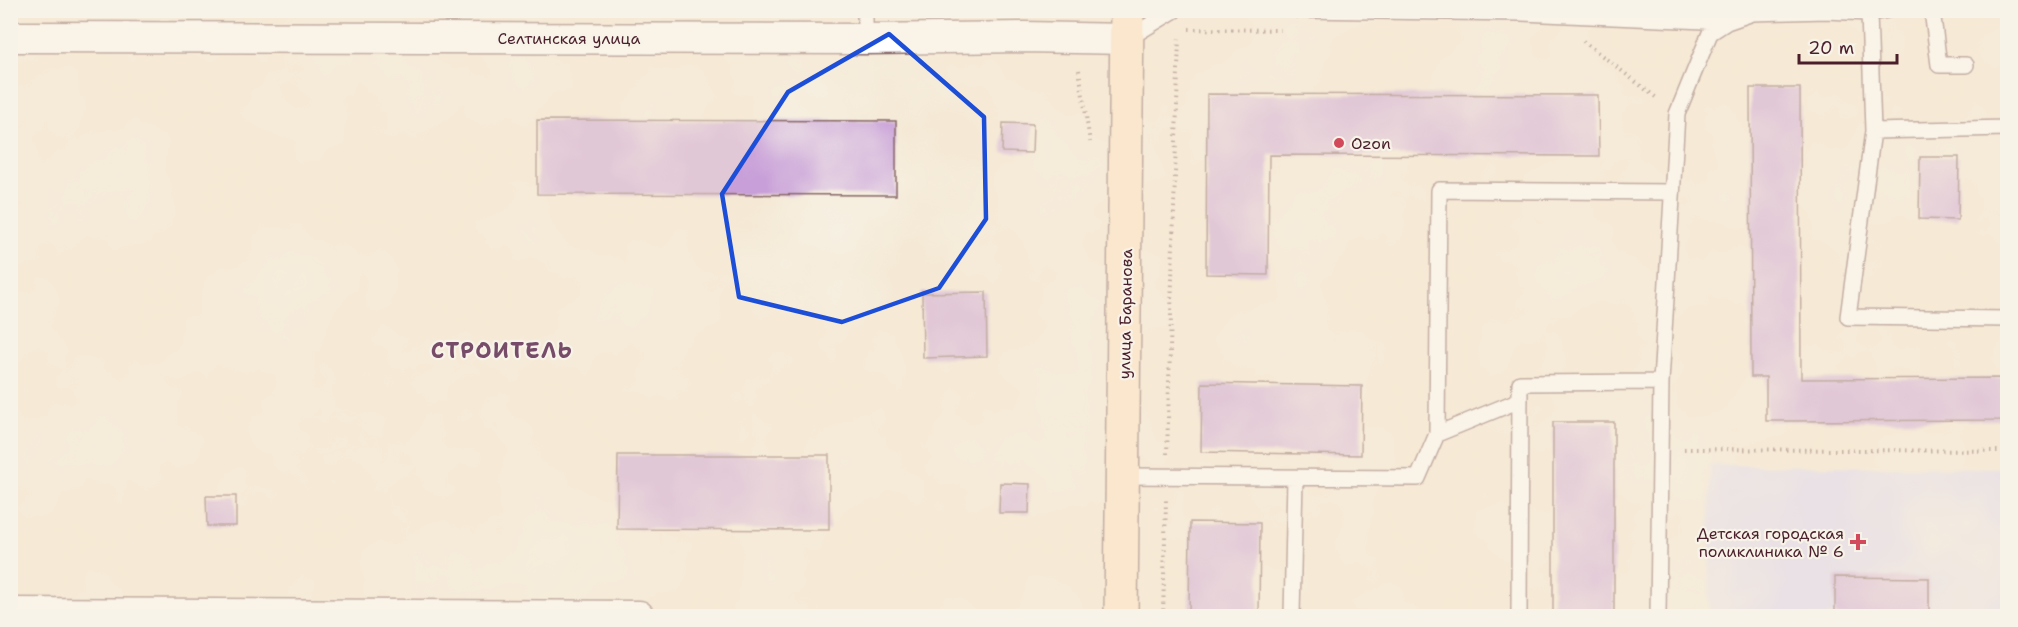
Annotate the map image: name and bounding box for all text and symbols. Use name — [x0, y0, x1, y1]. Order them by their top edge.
scale bar — [1799, 27, 1896, 65]
street label: Селтинская улица — [498, 28, 640, 49]
text: 20 m — [1808, 36, 1854, 60]
place label: Ozon — [1351, 133, 1391, 154]
marker: Ozon — [1332, 136, 1346, 150]
street label: улица Баранова — [1114, 249, 1137, 379]
district label: СТРОИТЕЛЬ — [431, 336, 573, 365]
place label: Детская городская поликлиника № 6 — [1697, 523, 1844, 562]
marker: Детская городская поликлиника № 6 — [1849, 533, 1867, 551]

